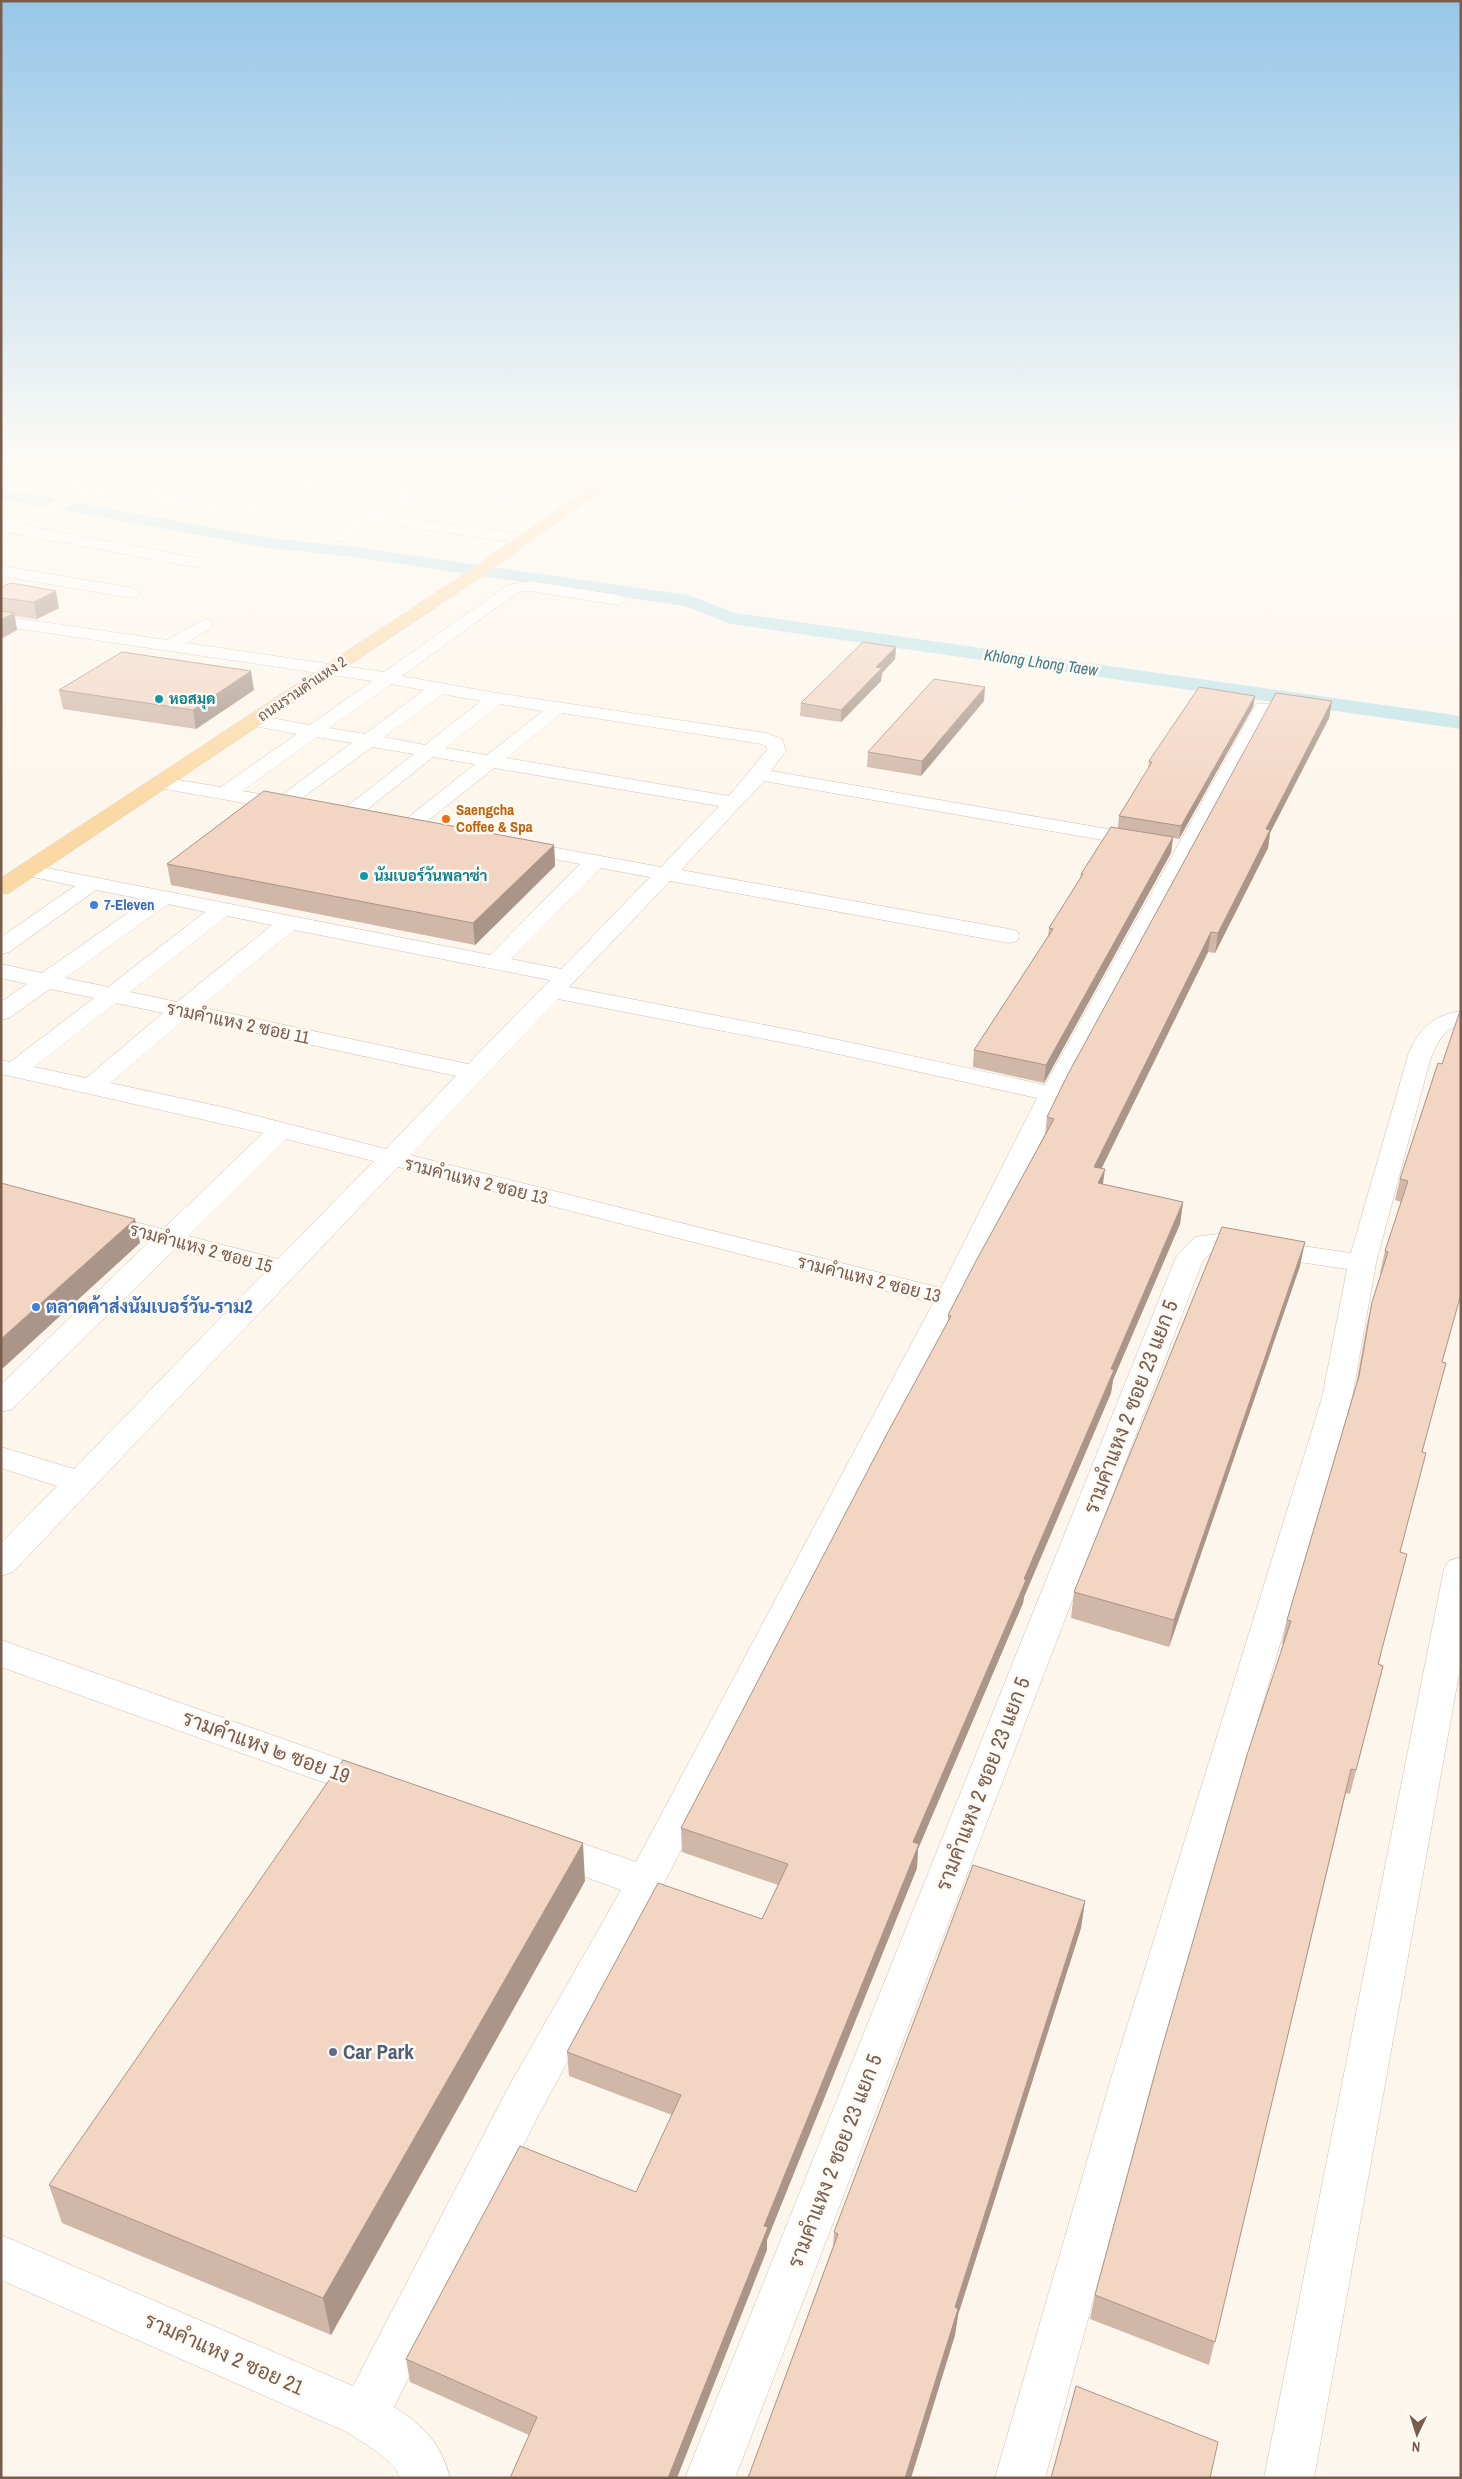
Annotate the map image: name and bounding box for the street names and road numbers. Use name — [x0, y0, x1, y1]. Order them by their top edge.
street label: ถนนรามคำแหง 2 — [253, 651, 350, 726]
street label: รามคำแหง 2 ซอย 11 — [164, 995, 313, 1050]
street label: รามคำแหง 2 ซอย 13 — [402, 1151, 550, 1210]
street label: รามคำแหง 2 ซอย 15 — [127, 1216, 275, 1279]
street label: รามคำแหง 2 ซอย 13 — [795, 1249, 943, 1308]
street label: รามคำแหง 2 ซอย 23 แยก 5 — [1076, 1296, 1185, 1518]
street label: รามคำแหง 2 ซอย 23 แยก 5 — [928, 1673, 1037, 1895]
street label: รามคำแหง ๒ ซอย 19 — [178, 1703, 354, 1790]
street label: รามคำแหง 2 ซอย 23 แยก 5 — [780, 2050, 889, 2272]
street label: รามคำแหง 2 ซอย 21 — [140, 2305, 309, 2402]

